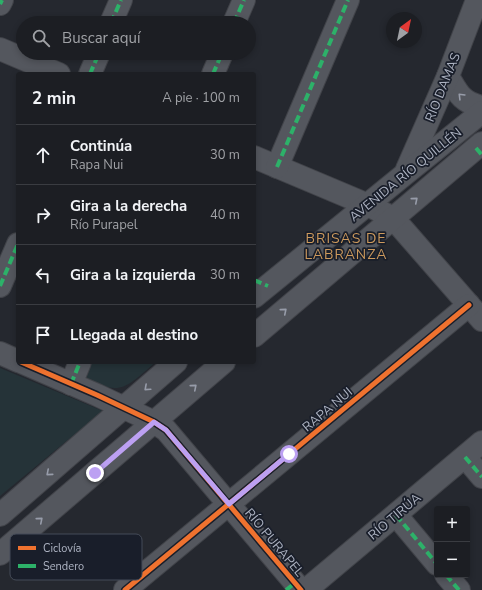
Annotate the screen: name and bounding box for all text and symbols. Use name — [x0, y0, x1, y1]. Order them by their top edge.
north arrow — [386, 12, 422, 48]
search box — [16, 16, 256, 60]
icon: search — [30, 27, 52, 49]
text: Buscar aquí — [62, 28, 140, 48]
street label: RÍO DAMAS — [420, 50, 465, 125]
text: 2 min — [32, 87, 76, 110]
text: A pie · 100 m — [162, 89, 240, 107]
one-way arrow — [459, 93, 466, 100]
street label: AVENIDA RÍO QUILLÉN — [345, 123, 466, 226]
text: Continúa — [70, 136, 132, 156]
icon: ahead — [32, 144, 54, 166]
text: 30 m — [210, 146, 240, 164]
text: Rapa Nui — [70, 156, 123, 174]
text: Gira a la derecha — [70, 196, 187, 216]
one-way arrow — [410, 197, 418, 204]
icon: right — [32, 204, 54, 226]
text: 40 m — [210, 206, 240, 224]
text: Río Purapel — [70, 216, 138, 234]
district label: BRISAS DE LABRANZA — [304, 229, 388, 264]
icon: left — [32, 264, 54, 286]
text: Gira a la izquierda — [70, 265, 196, 285]
text: 30 m — [210, 266, 240, 284]
one-way arrow — [279, 308, 286, 315]
icon: arrive — [32, 324, 54, 346]
text: Llegada al destino — [70, 325, 198, 345]
one-way arrow — [144, 383, 151, 390]
street label: RAPA NUI — [299, 383, 357, 436]
one-way arrow — [190, 385, 197, 392]
route start — [280, 445, 298, 463]
route end — [86, 464, 104, 482]
one-way arrow — [46, 469, 53, 476]
street label: RÍO TIRÚA — [364, 488, 425, 544]
street label: RÍO PURAPEL — [240, 504, 309, 581]
map controls — [434, 506, 470, 578]
button: + — [434, 506, 470, 542]
one-way arrow — [36, 517, 43, 524]
legend — [10, 534, 142, 580]
text: Ciclovía — [43, 541, 82, 556]
button: − — [434, 542, 470, 578]
text: Sendero — [43, 559, 84, 574]

